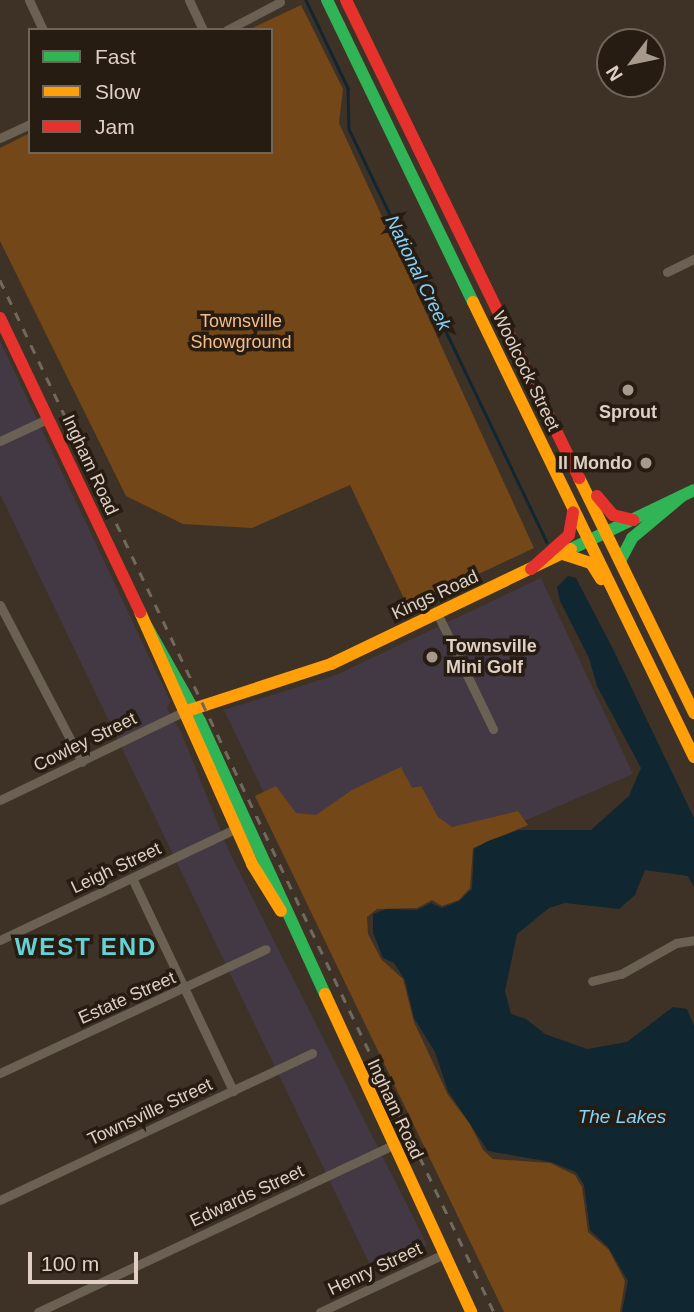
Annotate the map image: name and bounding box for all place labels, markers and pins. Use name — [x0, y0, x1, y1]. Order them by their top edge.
marker: Sprout — [620, 382, 636, 398]
place label: Sprout — [599, 401, 657, 423]
place label: Il Mondo — [558, 452, 632, 474]
marker: Il Mondo — [638, 455, 654, 471]
place label: Townsville Mini Golf — [446, 636, 537, 678]
marker: Townsville Mini Golf — [424, 649, 440, 665]

